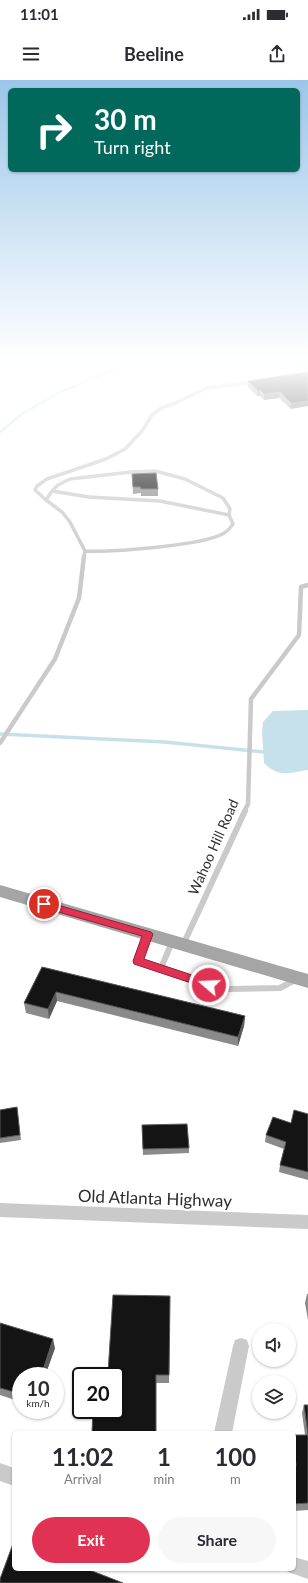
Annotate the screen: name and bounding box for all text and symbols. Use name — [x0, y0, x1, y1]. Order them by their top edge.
text: 11:01 — [20, 5, 59, 23]
icon: menu — [20, 43, 42, 65]
text: Beeline — [124, 43, 184, 65]
icon: share — [266, 43, 288, 65]
text: 30 m — [94, 102, 157, 136]
icon: right — [28, 104, 80, 156]
text: Turn right — [94, 136, 171, 158]
street label: Wahoo Hill Road — [184, 796, 242, 898]
pin — [27, 887, 61, 921]
icon: arrive — [33, 893, 55, 915]
position arrow — [188, 964, 230, 1006]
street label: Old Atlanta Highway — [78, 1185, 233, 1211]
map controls — [252, 1323, 296, 1419]
button: sound — [252, 1323, 296, 1367]
speed limit sign: 20 — [72, 1367, 124, 1419]
button: layers — [252, 1375, 296, 1419]
text: 10 — [26, 1376, 50, 1400]
text: km/h — [26, 1397, 50, 1409]
text: 11:02 — [52, 1442, 114, 1471]
text: 1 — [157, 1442, 171, 1471]
text: 100 — [214, 1442, 256, 1471]
text: Arrival — [64, 1471, 101, 1487]
text: min — [154, 1471, 175, 1487]
text: m — [230, 1471, 241, 1487]
button: Exit — [32, 1517, 150, 1563]
button: Share — [158, 1517, 276, 1563]

